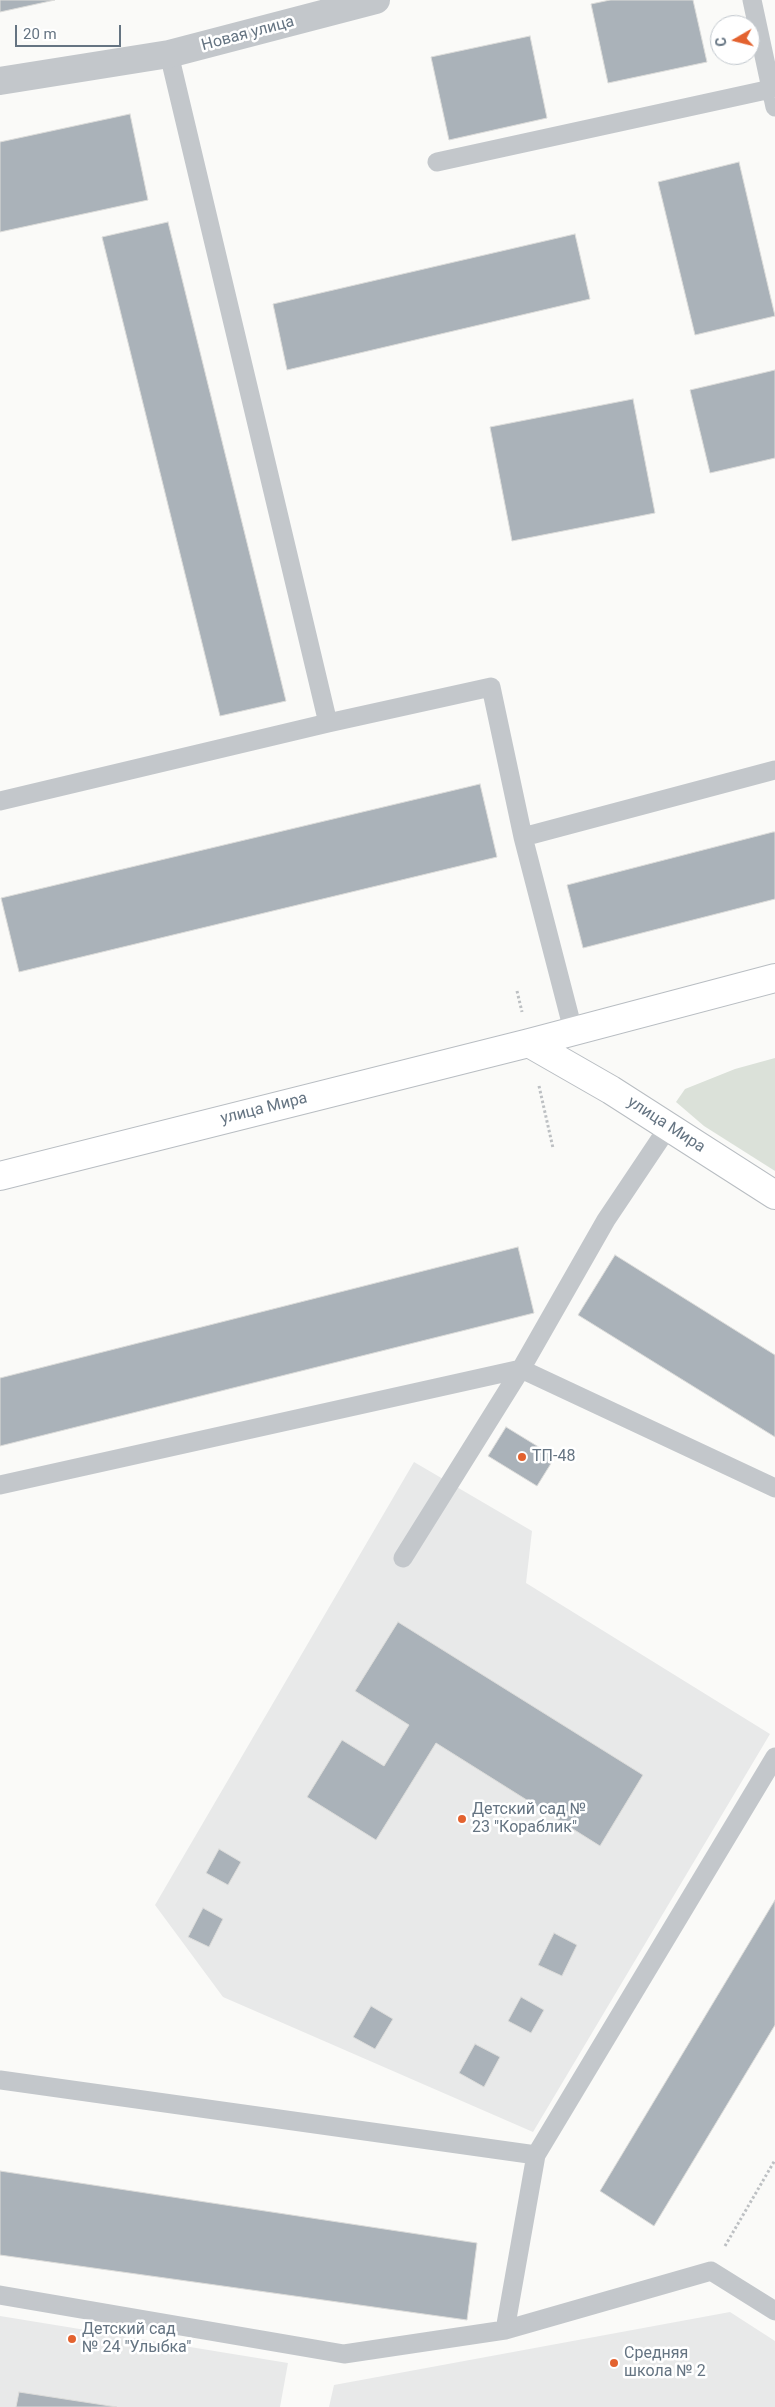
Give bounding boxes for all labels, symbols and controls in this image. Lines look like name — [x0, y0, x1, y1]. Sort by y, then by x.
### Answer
street label: Новая улица — [200, 12, 296, 56]
scale bar — [18, 15, 124, 47]
north arrow — [710, 15, 760, 65]
text: 20 m — [23, 25, 57, 43]
text: С — [713, 36, 730, 48]
street label: улица Мира — [219, 1089, 309, 1129]
street label: улица Мира — [624, 1093, 708, 1157]
place label: ТП-48 — [532, 1447, 575, 1467]
marker: ТП-48 — [516, 1451, 528, 1463]
place label: Детский сад № 23 "Кораблик" — [472, 1800, 586, 1838]
marker: Детский сад № 23 "Кораблик" — [456, 1813, 468, 1825]
place label: Детский сад № 24 "Улыбка" — [82, 2320, 191, 2358]
marker: Детский сад № 24 "Улыбка" — [66, 2333, 78, 2345]
place label: Средняя школа № 2 — [624, 2344, 706, 2382]
marker: Средняя школа № 2 — [608, 2357, 620, 2369]

